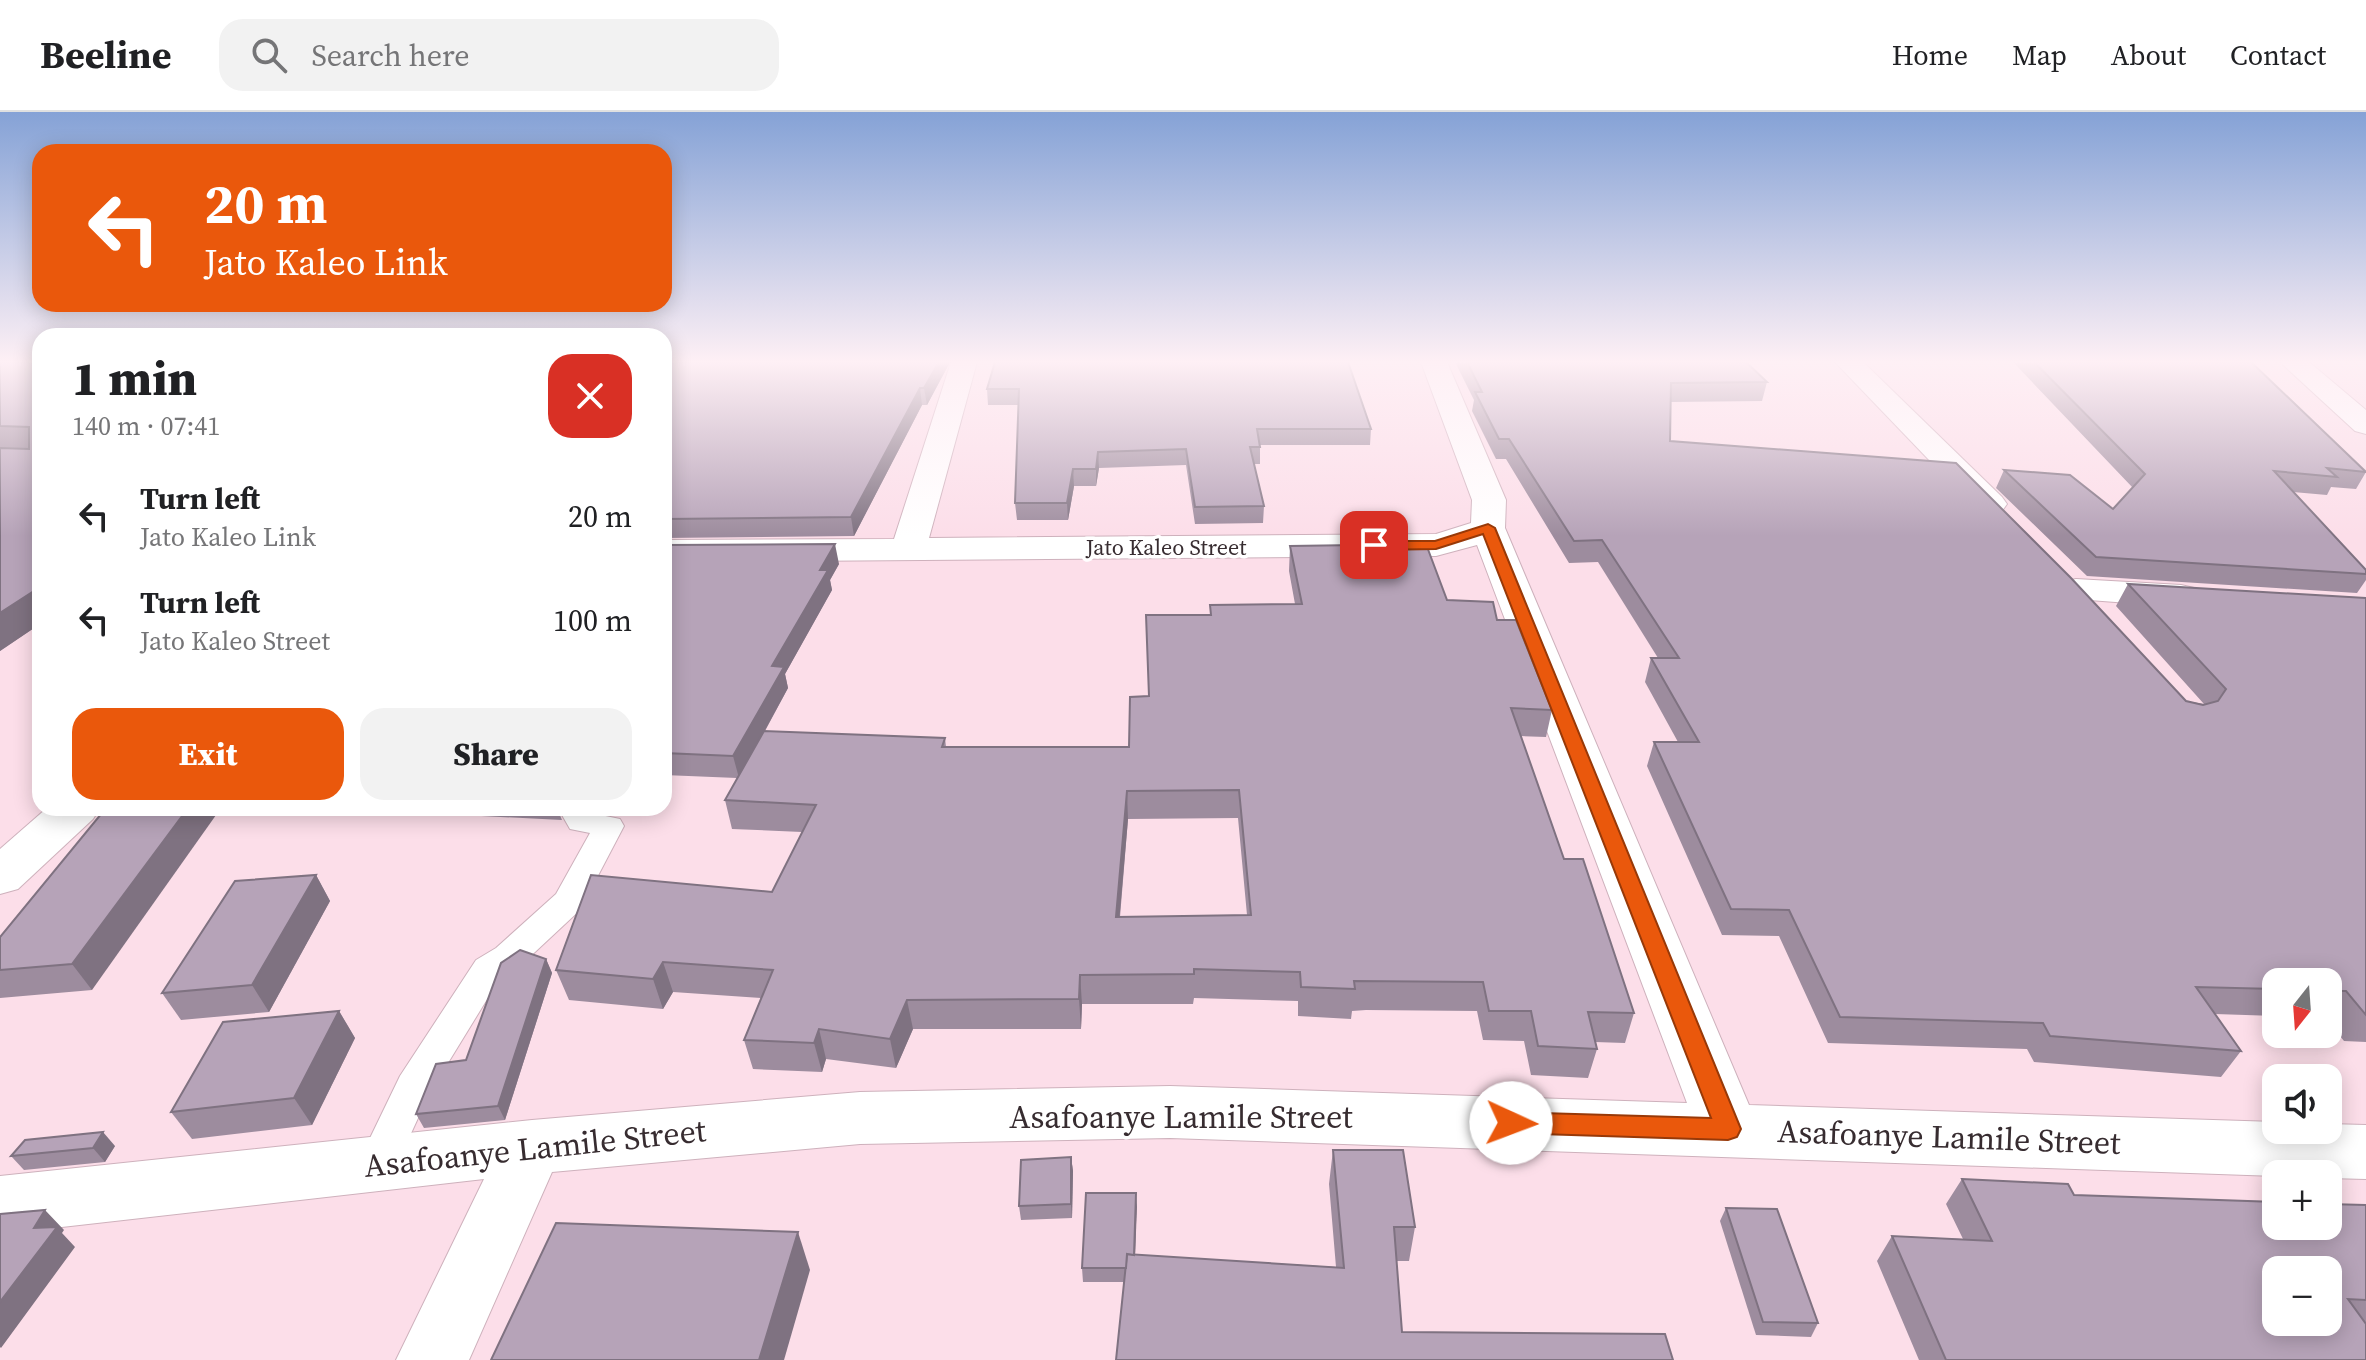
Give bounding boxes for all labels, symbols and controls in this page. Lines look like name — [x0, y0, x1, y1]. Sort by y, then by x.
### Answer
search box — [219, 19, 779, 91]
text: Beeline — [40, 29, 171, 81]
icon: search — [247, 33, 291, 77]
text: Search here — [311, 35, 470, 76]
text: Home — [1892, 36, 1968, 74]
text: Map — [2012, 36, 2067, 74]
text: About — [2111, 36, 2186, 74]
text: Contact — [2230, 36, 2326, 74]
text: 20 m — [204, 165, 327, 242]
icon: left — [72, 176, 176, 280]
text: Jato Kaleo Link — [204, 238, 448, 287]
text: 1 min — [72, 345, 197, 411]
button: close — [548, 354, 632, 438]
text: 140 m · 07:41 — [72, 408, 220, 444]
text: Turn left — [140, 478, 260, 519]
icon: left — [72, 494, 116, 538]
text: 20 m — [568, 496, 632, 537]
pin — [1340, 511, 1408, 579]
text: Jato Kaleo Link — [140, 519, 316, 555]
icon: arrive — [1352, 523, 1396, 567]
street label: Jato Kaleo Street — [1085, 532, 1247, 562]
text: Turn left — [140, 582, 260, 623]
icon: left — [72, 598, 116, 642]
text: 100 m — [553, 600, 632, 641]
text: Jato Kaleo Street — [140, 623, 330, 659]
button: Exit — [72, 708, 344, 800]
button: Share — [360, 708, 632, 800]
north arrow — [2262, 968, 2342, 1048]
map controls — [2262, 968, 2342, 1336]
button: sound — [2262, 1064, 2342, 1144]
position arrow — [1469, 1081, 1553, 1165]
street label: Asafoanye Lamile Street — [1009, 1095, 1353, 1139]
street label: Asafoanye Lamile Street — [362, 1108, 709, 1188]
street label: Asafoanye Lamile Street — [1777, 1109, 2122, 1165]
button: + — [2262, 1160, 2342, 1240]
button: − — [2262, 1256, 2342, 1336]

